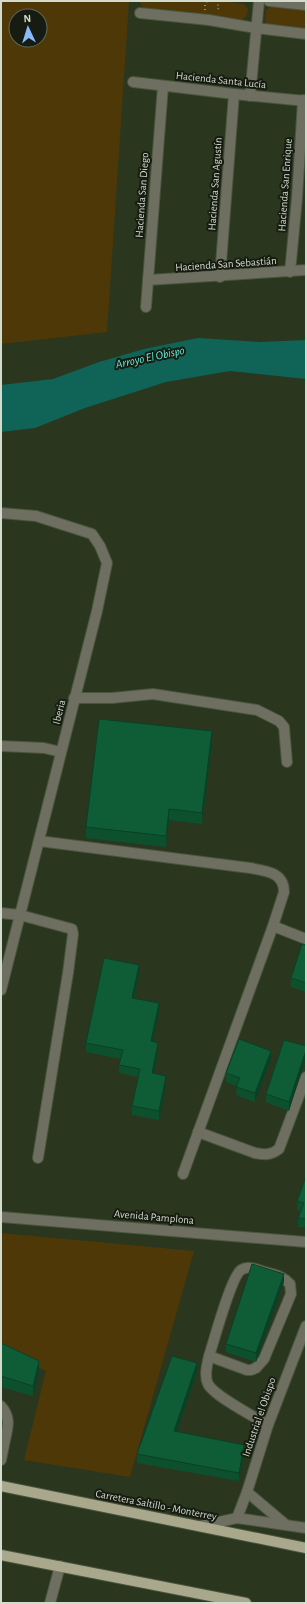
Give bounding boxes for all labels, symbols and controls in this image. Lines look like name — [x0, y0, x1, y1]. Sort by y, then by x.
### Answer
north arrow — [8, 8, 48, 48]
text: N — [23, 13, 32, 24]
street label: Hacienda Santa Lucía — [175, 70, 267, 90]
street label: Hacienda San Agustín — [206, 137, 224, 231]
street label: Hacienda San Enrique — [276, 138, 294, 232]
street label: Hacienda San Diego — [134, 152, 150, 238]
street label: Hacienda San Sebastián — [175, 255, 277, 273]
water label: Arroyo El Obispo — [114, 344, 186, 371]
street label: Iberia — [51, 699, 67, 725]
street label: Avenida Pamplona — [114, 1208, 194, 1226]
street label: Industrial el Obispo — [240, 1376, 278, 1458]
street label: Carretera Saltillo - Monterrey — [95, 1488, 218, 1522]

